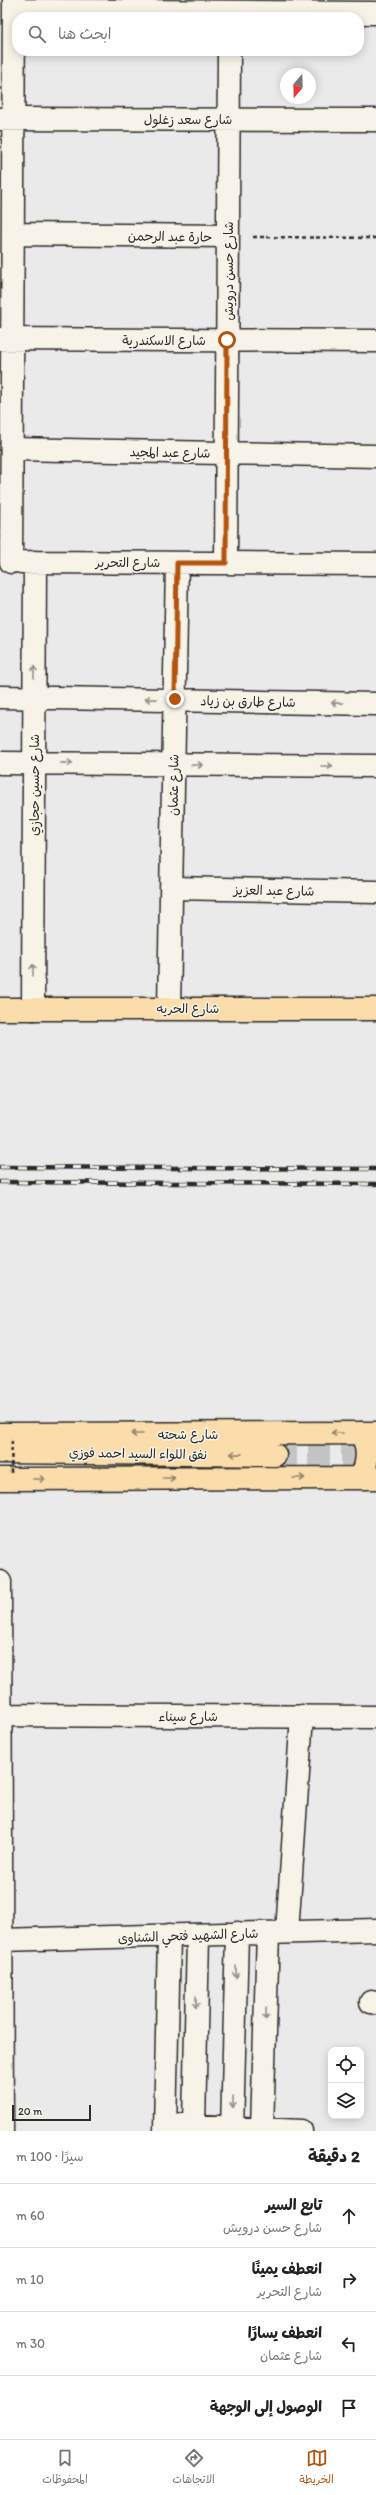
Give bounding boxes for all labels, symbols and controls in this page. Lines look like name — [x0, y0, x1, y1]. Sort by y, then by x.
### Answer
search box — [12, 12, 364, 56]
icon: search — [26, 23, 48, 45]
text: ابحث هنا — [58, 25, 112, 43]
north arrow — [280, 68, 316, 104]
street label: شارع سعد زغلول — [144, 112, 232, 129]
street label: شارع حسن درويش — [221, 222, 238, 321]
street label: حارة عبد الرحمن — [128, 228, 212, 246]
route start — [218, 331, 236, 349]
street label: شارع الاسكندرية — [122, 333, 206, 350]
street label: شارع عبد المجيد — [129, 444, 211, 463]
street label: شارع التحرير — [95, 555, 160, 572]
one-way arrow — [30, 666, 38, 679]
route end — [166, 690, 184, 708]
street label: شارع طارق بن زياد — [200, 693, 296, 712]
one-way arrow — [145, 695, 158, 703]
one-way arrow — [331, 699, 344, 707]
street label: شارع حسين حجازي — [27, 734, 44, 836]
street label: شارع عثمان — [165, 754, 184, 816]
one-way arrow — [60, 759, 73, 767]
one-way arrow — [190, 761, 203, 768]
one-way arrow — [320, 762, 333, 770]
street label: شارع عبد العزيز — [233, 882, 314, 901]
one-way arrow — [29, 964, 37, 977]
street label: شارع الحريه — [157, 1001, 219, 1018]
street label: شارع شحته — [158, 1427, 218, 1444]
one-way arrow — [331, 1429, 344, 1437]
one-way arrow — [131, 1430, 144, 1438]
street label: نفق اللواء السيد احمد فوزي — [69, 1445, 207, 1464]
one-way arrow — [230, 1451, 243, 1458]
one-way arrow — [162, 1474, 175, 1482]
one-way arrow — [292, 1474, 305, 1482]
one-way arrow — [32, 1475, 45, 1482]
street label: شارع سيناء — [158, 1709, 218, 1726]
street label: شارع الشهيد فتحي الشناوى — [117, 1926, 259, 1949]
one-way arrow — [233, 1965, 240, 1978]
one-way arrow — [193, 1995, 200, 2008]
one-way arrow — [262, 2007, 269, 2020]
map controls — [328, 2047, 364, 2119]
button: locate — [328, 2047, 364, 2083]
button: layers — [328, 2083, 364, 2119]
one-way arrow — [229, 2095, 237, 2108]
scale bar — [12, 2103, 91, 2122]
text: 20 m — [18, 2105, 42, 2118]
text: 2 دقيقة — [308, 2146, 360, 2166]
text: سيرًا · 100 m — [16, 2149, 84, 2164]
text: تابع السير — [265, 2196, 322, 2214]
icon: ahead — [338, 2205, 360, 2227]
text: 60 m — [16, 2208, 45, 2223]
text: شارع حسن درويش — [223, 2220, 322, 2235]
text: انعطف يمينًا — [252, 2260, 322, 2278]
icon: right — [338, 2269, 360, 2291]
text: 10 m — [16, 2272, 44, 2287]
text: شارع التحرير — [257, 2284, 322, 2299]
text: انعطف يسارًا — [248, 2324, 322, 2342]
icon: left — [338, 2333, 360, 2355]
text: 30 m — [16, 2336, 45, 2351]
text: شارع عثمان — [260, 2348, 322, 2363]
icon: arrive — [338, 2397, 360, 2419]
text: الوصول إلى الوجهة — [210, 2398, 322, 2416]
tab: المحفوظات — [42, 2447, 88, 2489]
tab: الاتجاهات — [172, 2447, 215, 2489]
tab: الخريطة — [299, 2447, 334, 2489]

